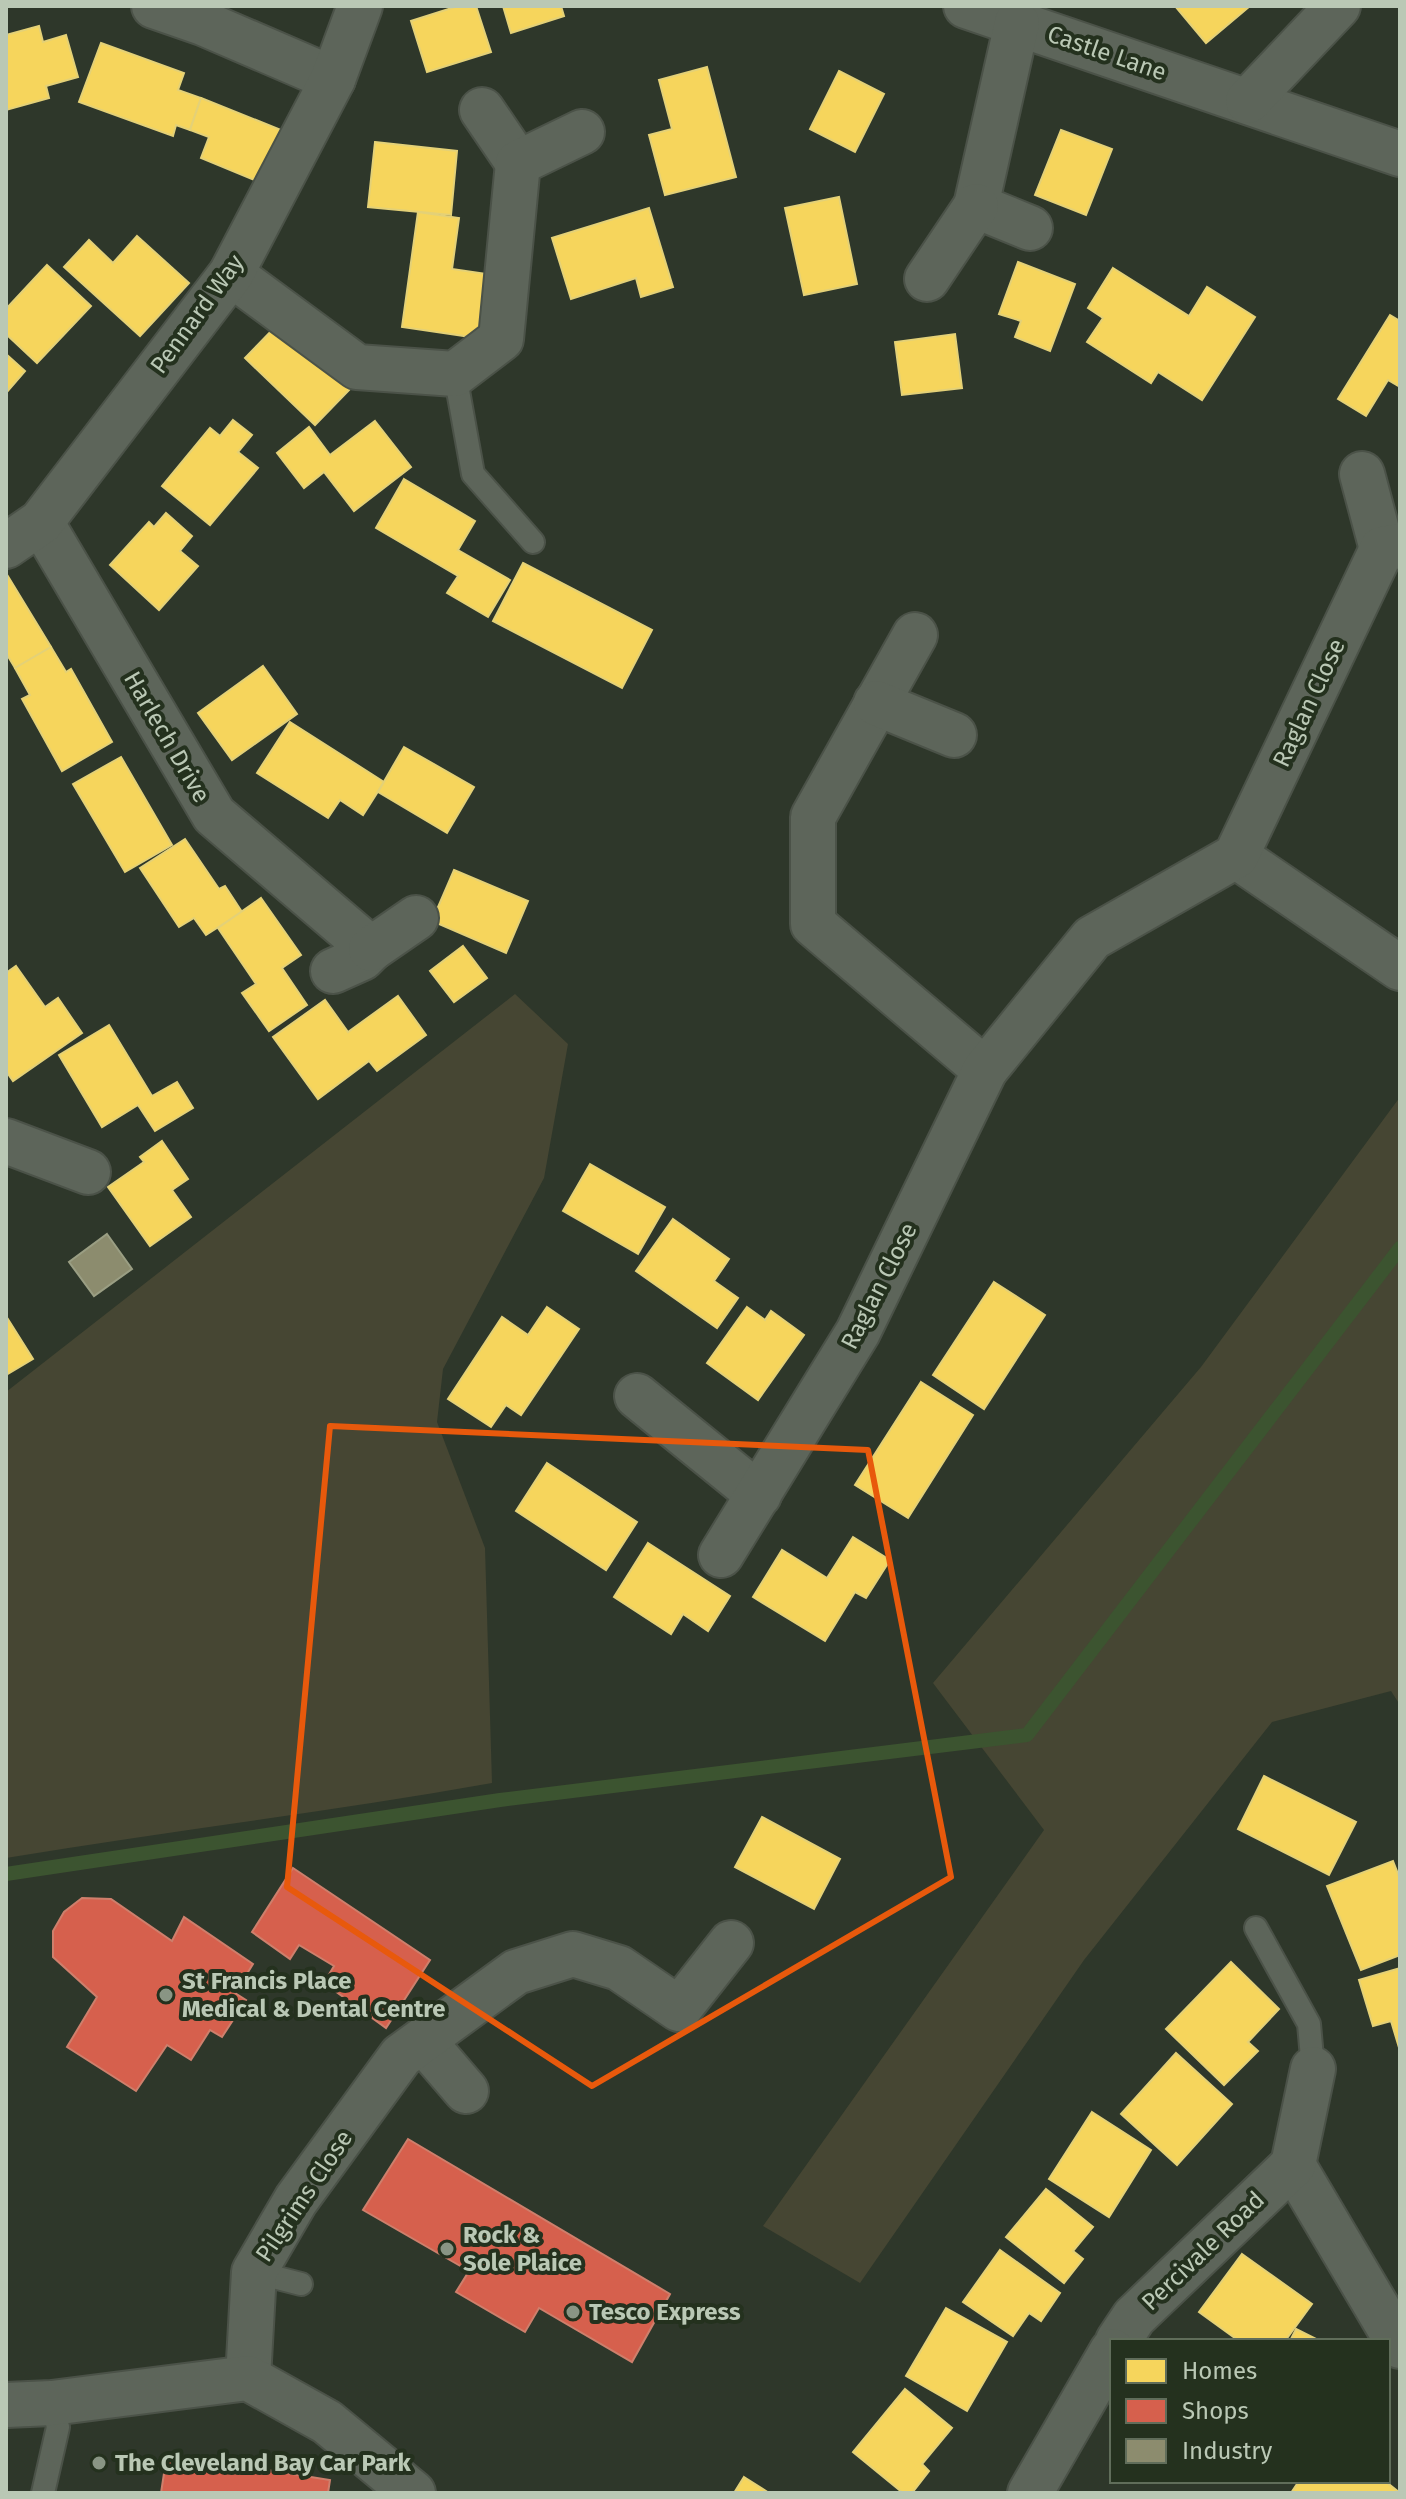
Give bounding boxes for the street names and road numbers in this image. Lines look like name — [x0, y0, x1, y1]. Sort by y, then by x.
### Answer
street label: Castle Lane — [1044, 20, 1170, 86]
street label: Pennard Way — [144, 249, 250, 379]
street label: Raglan Close — [1267, 634, 1351, 772]
street label: Harlech Drive — [118, 666, 216, 808]
street label: Raglan Close — [835, 1218, 923, 1354]
street label: Pilgrims Close — [250, 2125, 358, 2267]
street label: Percivale Road — [1136, 2186, 1270, 2316]

